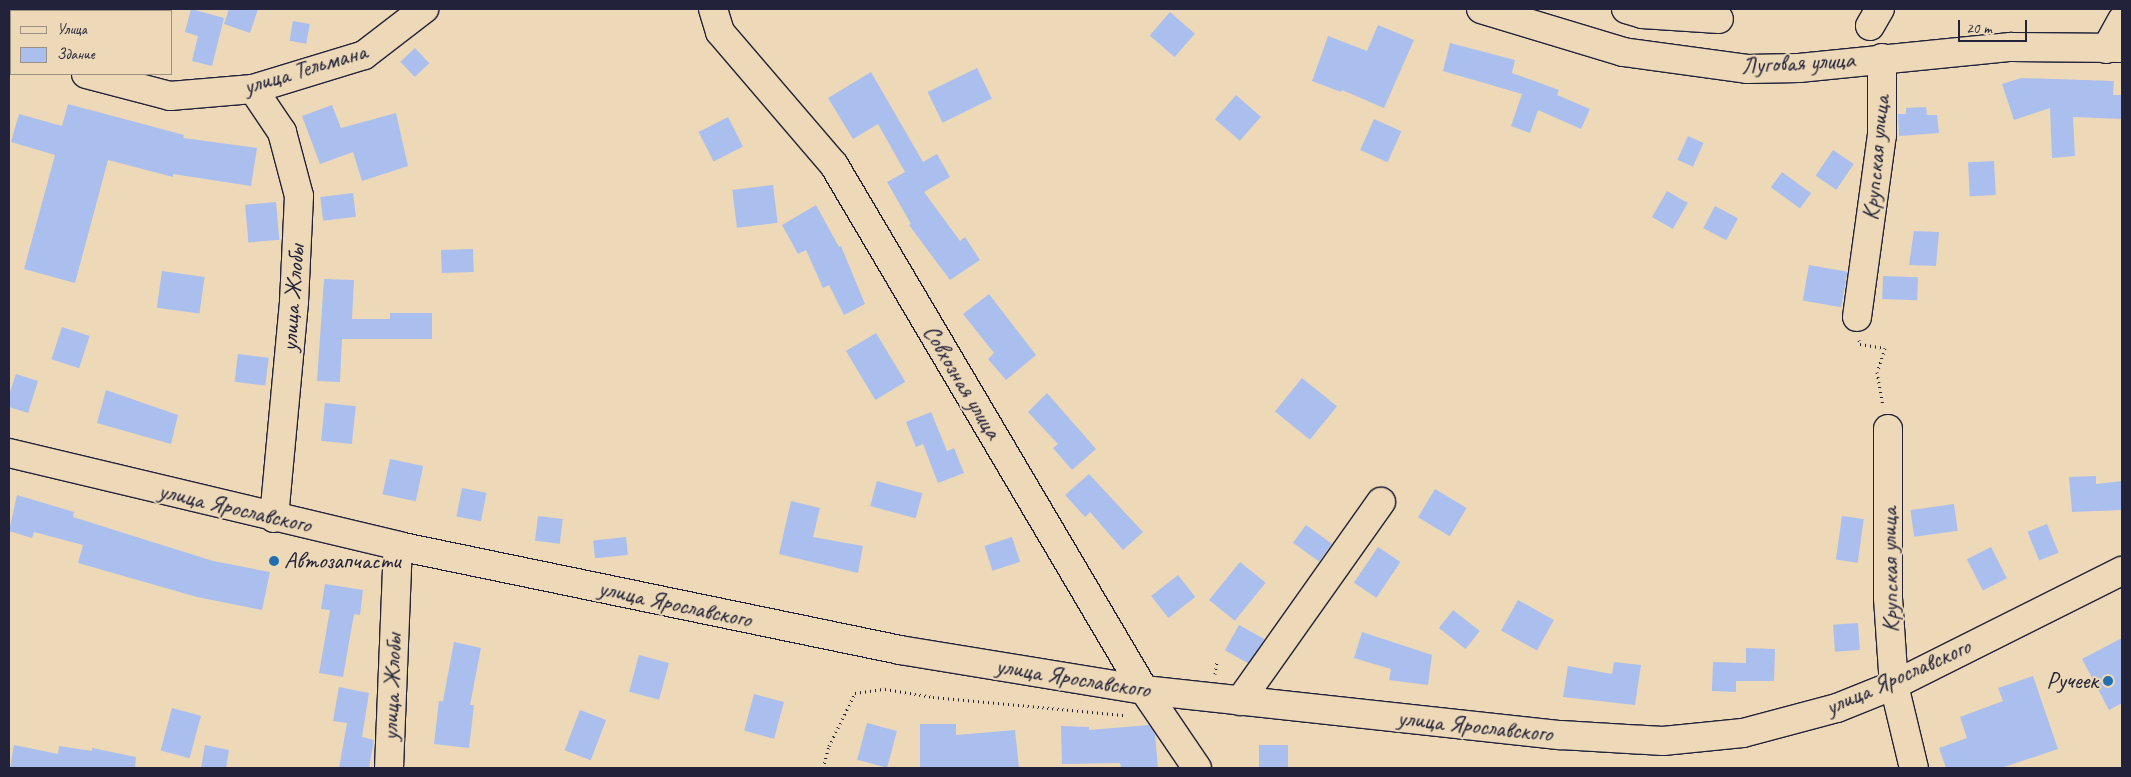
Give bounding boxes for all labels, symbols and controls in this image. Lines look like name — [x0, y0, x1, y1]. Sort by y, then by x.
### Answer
legend — [10, 10, 172, 75]
scale bar — [1961, 10, 2030, 42]
text: 20 m — [1966, 19, 1992, 38]
text: Улица — [57, 20, 87, 39]
street label: улица Тельмана — [241, 37, 369, 101]
text: Здание — [57, 45, 95, 64]
street label: Луговая улица — [1740, 46, 1856, 80]
street label: Крупская улица — [1856, 94, 1896, 222]
street label: улица Жлобы — [275, 243, 311, 353]
street label: Совхозная улица — [916, 319, 1008, 445]
street label: улица Ярославского — [156, 476, 314, 540]
street label: Крупская улица — [1875, 507, 1905, 633]
place label: Автозапчасти — [284, 547, 401, 575]
marker: Автозапчасти — [268, 555, 280, 567]
street label: улица Ярославского — [596, 574, 754, 634]
street label: улица Ярославского — [1821, 632, 1975, 722]
street label: улица Жлобы — [376, 633, 408, 741]
street label: улица Ярославского — [994, 652, 1152, 704]
place label: Ручеек — [2046, 667, 2098, 695]
marker: Ручеек — [2102, 675, 2114, 687]
street label: улица Ярославского — [1396, 704, 1554, 748]

